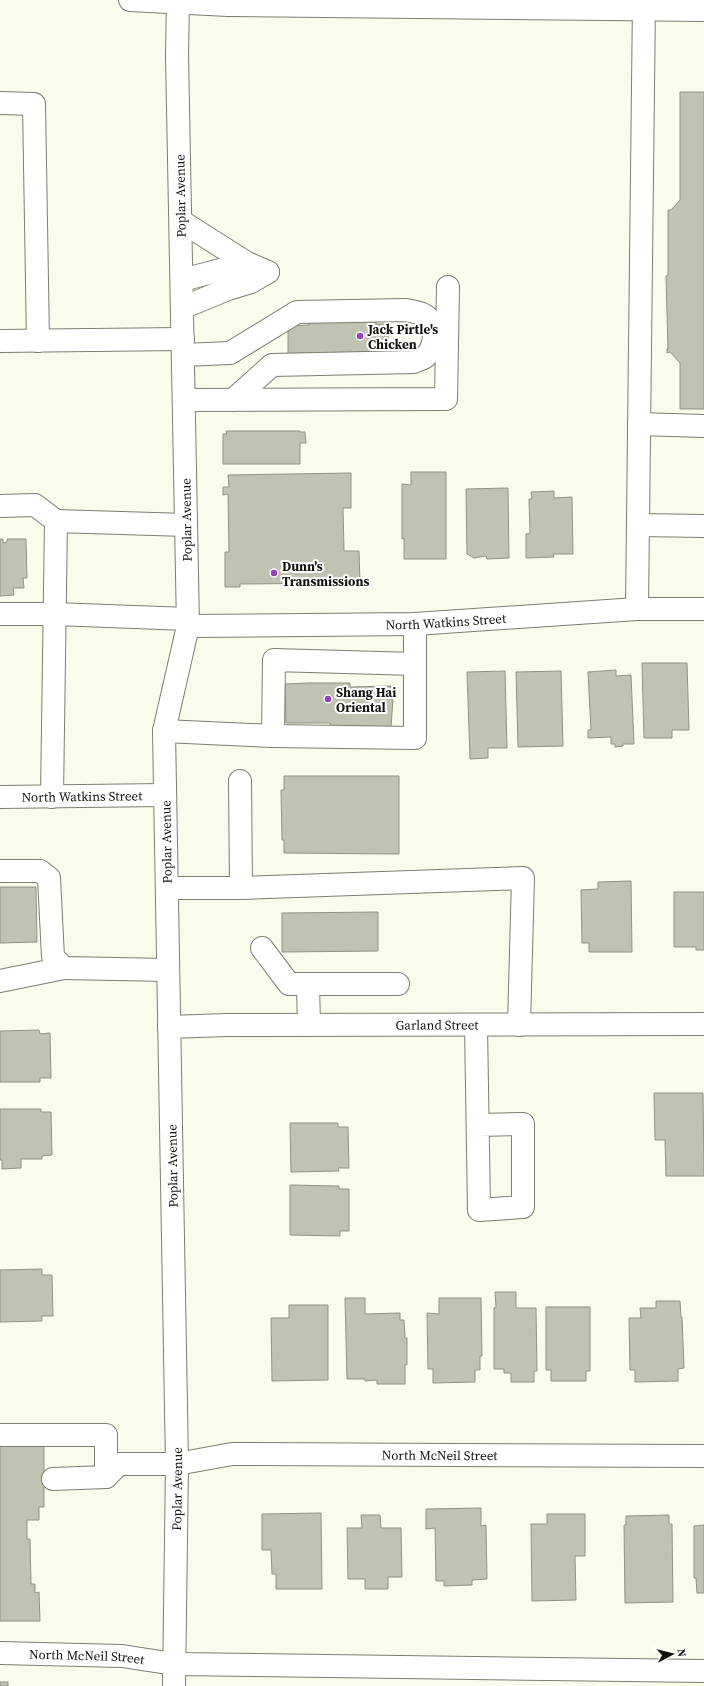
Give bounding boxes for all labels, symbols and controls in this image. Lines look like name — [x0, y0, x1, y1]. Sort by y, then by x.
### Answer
street label: Poplar Avenue — [171, 154, 190, 238]
place label: Jack Pirtle's Chicken — [367, 321, 438, 353]
marker: Jack Pirtle's Chicken — [355, 331, 365, 341]
street label: Poplar Avenue — [177, 478, 196, 562]
place label: Dunn's Transmissions — [282, 558, 369, 590]
marker: Dunn's Transmissions — [269, 568, 279, 578]
street label: North Watkins Street — [386, 610, 508, 633]
place label: Shang Hai Oriental — [336, 684, 396, 716]
marker: Shang Hai Oriental — [323, 694, 333, 704]
street label: North Watkins Street — [22, 787, 143, 806]
street label: Poplar Avenue — [157, 800, 176, 884]
street label: Garland Street — [395, 1016, 479, 1034]
street label: Poplar Avenue — [163, 1124, 182, 1208]
street label: Poplar Avenue — [168, 1447, 186, 1531]
street label: North McNeil Street — [382, 1447, 498, 1464]
north arrow — [652, 1634, 692, 1674]
street label: North McNeil Street — [29, 1646, 147, 1668]
text: N — [673, 1648, 689, 1658]

